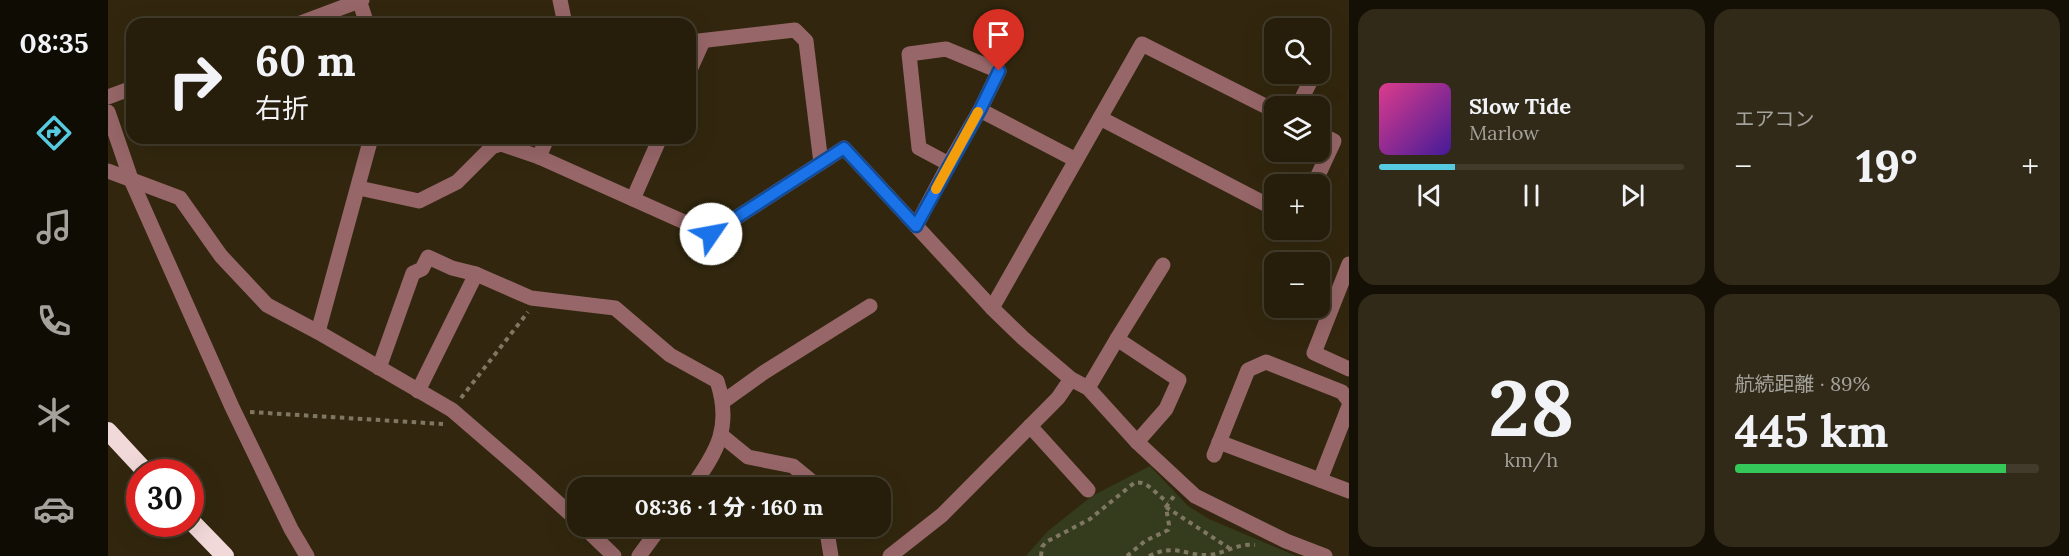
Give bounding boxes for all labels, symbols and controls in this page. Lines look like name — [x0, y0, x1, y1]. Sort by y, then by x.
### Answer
pin — [973, 9, 1024, 71]
icon: arrive — [982, 18, 1015, 51]
map controls — [1264, 18, 1330, 318]
button: search — [1264, 18, 1330, 84]
text: 08:35 — [19, 26, 89, 60]
text: 60 m — [255, 34, 356, 88]
icon: right — [156, 42, 234, 120]
text: 右折 — [255, 91, 309, 125]
text: Slow Tide — [1469, 92, 1571, 120]
button: layers — [1264, 96, 1330, 162]
text: エアコン — [1735, 106, 1815, 131]
icon: directions — [33, 112, 75, 154]
text: Marlow — [1469, 120, 1539, 145]
text: 19° — [1856, 137, 1917, 194]
text: − — [1735, 145, 1752, 187]
text: + — [2021, 145, 2039, 187]
button: + — [1264, 174, 1330, 240]
icon: previous — [1413, 179, 1446, 212]
icon: pause — [1515, 179, 1548, 212]
icon: next — [1616, 179, 1649, 212]
position arrow — [679, 202, 743, 266]
icon: music — [33, 206, 75, 248]
button: − — [1264, 252, 1330, 318]
icon: phone — [33, 300, 75, 342]
text: 28 — [1488, 358, 1574, 457]
text: 航続距離 · 89% — [1735, 371, 1870, 396]
icon: climate — [33, 394, 75, 436]
text: 445 km — [1735, 402, 1888, 459]
text: km/h — [1504, 447, 1558, 472]
speed limit sign: 30 — [126, 459, 204, 537]
icon: car — [33, 488, 75, 530]
text: 08:36 · 1 分 · 160 m — [635, 493, 823, 521]

